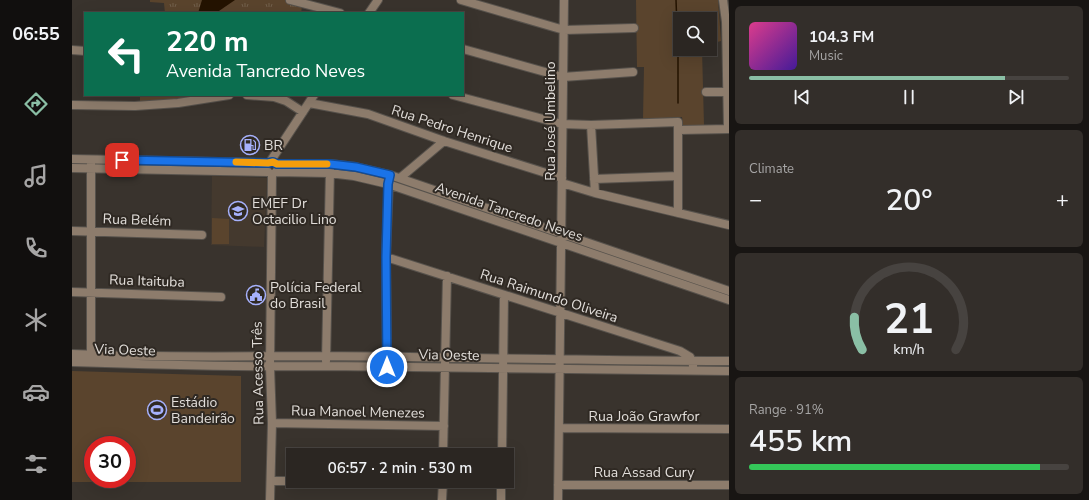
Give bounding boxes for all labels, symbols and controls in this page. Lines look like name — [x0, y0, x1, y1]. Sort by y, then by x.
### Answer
map controls — [673, 12, 717, 56]
button: search — [673, 12, 717, 56]
text: 06:55 — [12, 22, 60, 46]
text: 220 m — [166, 23, 249, 61]
text: 104.3 FM — [809, 27, 874, 47]
icon: left — [100, 28, 152, 80]
text: Music — [809, 47, 843, 65]
text: Avenida Tancredo Neves — [166, 59, 365, 83]
street label: Rua José Umbelino — [541, 61, 560, 181]
icon: previous — [791, 86, 813, 108]
icon: pause — [898, 86, 920, 108]
icon: next — [1005, 86, 1027, 108]
icon: directions — [22, 90, 50, 118]
street label: Rua Pedro Henrique — [389, 100, 515, 158]
fuel station icon: BR — [239, 134, 261, 156]
place label: BR — [264, 136, 283, 155]
pin — [105, 143, 139, 177]
icon: arrive — [111, 149, 133, 171]
text: Climate — [749, 160, 794, 178]
icon: music — [22, 162, 50, 190]
street label: Avenida Tancredo Neves — [433, 178, 586, 246]
text: 20° — [885, 180, 933, 221]
text: − — [749, 185, 762, 215]
text: + — [1056, 185, 1069, 215]
place label: EMEF Dr Octacilio Lino — [252, 194, 337, 229]
school or university icon: EMEF Dr Octacilio Lino — [227, 200, 249, 222]
street label: Rua Belém — [102, 209, 172, 231]
icon: phone — [22, 234, 50, 262]
street label: Rua Raimundo Oliveira — [478, 265, 620, 327]
street label: Rua Itaituba — [109, 270, 185, 292]
place label: Polícia Federal do Brasil — [270, 278, 362, 313]
public building icon: Polícia Federal do Brasil — [245, 284, 267, 306]
text: 21 — [884, 291, 934, 348]
icon: climate — [22, 306, 50, 334]
street label: Rua Acesso Três — [248, 321, 268, 425]
street label: Via Oeste — [93, 339, 156, 361]
text: km/h — [893, 339, 925, 358]
street label: Via Oeste — [417, 345, 480, 365]
position arrow — [366, 346, 408, 388]
icon: car — [22, 378, 50, 406]
place label: Estádio Bandeirão — [171, 393, 235, 428]
sports icon: Estádio Bandeirão — [146, 399, 168, 421]
street label: Rua Manoel Menezes — [291, 401, 425, 423]
text: Range · 91% — [749, 401, 824, 419]
street label: Rua João Grawfor — [589, 407, 699, 426]
text: 455 km — [749, 421, 852, 462]
speed limit sign: 30 — [84, 436, 136, 488]
icon: filters — [22, 450, 50, 478]
text: 06:57 · 2 min · 530 m — [328, 458, 472, 478]
street label: Rua Assad Cury — [594, 463, 695, 482]

